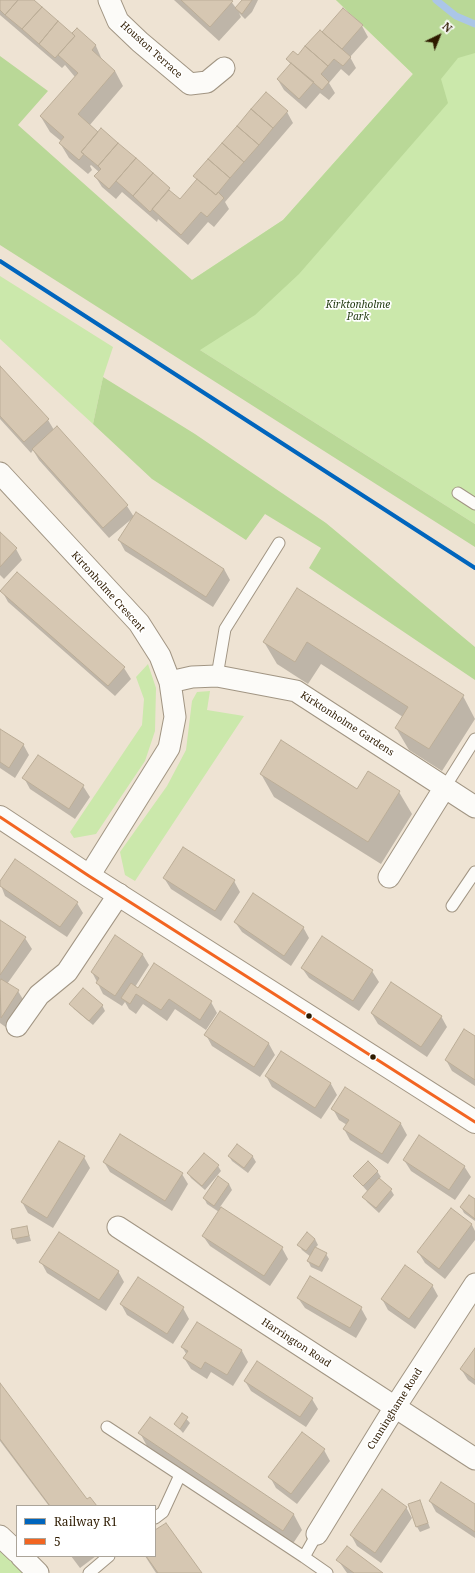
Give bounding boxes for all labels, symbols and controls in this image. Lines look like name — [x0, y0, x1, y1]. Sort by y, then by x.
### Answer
north arrow — [419, 16, 459, 56]
text: N — [439, 18, 456, 35]
street label: Houston Terrace — [118, 19, 184, 81]
park label: Kirktonholme Park — [326, 299, 390, 322]
street label: Kirtonholme Crescent — [69, 549, 147, 635]
street label: Kirktonholme Gardens — [298, 689, 396, 759]
unlabelled marker — [304, 1011, 314, 1021]
unlabelled marker — [368, 1052, 378, 1062]
street label: Harrington Road — [259, 1316, 333, 1370]
street label: Cunninghame Road — [365, 1366, 425, 1452]
legend — [16, 1505, 156, 1557]
text: Railway R1 — [54, 1513, 118, 1530]
text: 5 — [54, 1533, 61, 1550]

